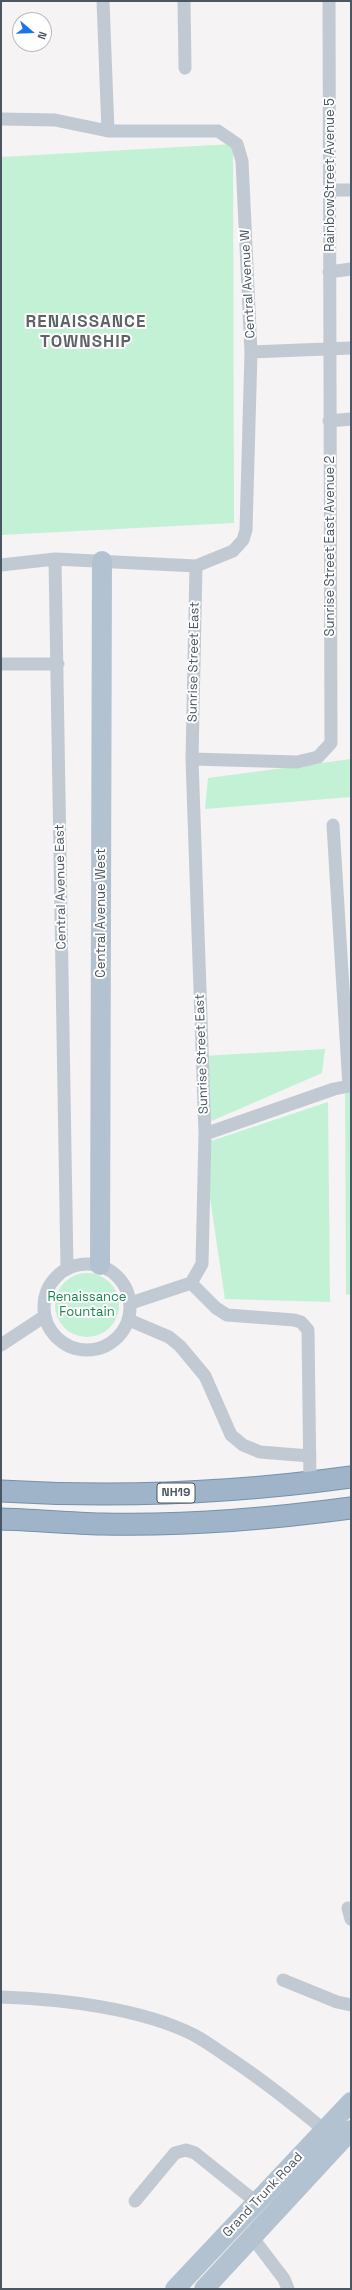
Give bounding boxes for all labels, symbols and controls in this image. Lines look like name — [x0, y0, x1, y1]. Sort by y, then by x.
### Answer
north arrow — [12, 12, 52, 52]
text: N — [35, 30, 50, 41]
street label: RainbowStreet Avenue 5 — [322, 98, 338, 252]
street label: Central Avenue W — [237, 229, 259, 339]
district label: RENAISSANCE TOWNSHIP — [26, 312, 146, 352]
street label: Sunrise Street East Avenue 2 — [322, 456, 338, 636]
street label: Sunrise Street East — [185, 602, 203, 722]
street label: Central Avenue East — [52, 824, 70, 950]
street label: Central Avenue West — [93, 848, 109, 978]
street label: Sunrise Street East — [192, 994, 212, 1114]
park label: Renaissance Fountain — [47, 1289, 127, 1320]
road number: NH19 — [157, 1483, 195, 1503]
street label: Grand Trunk Road — [220, 2149, 306, 2241]

